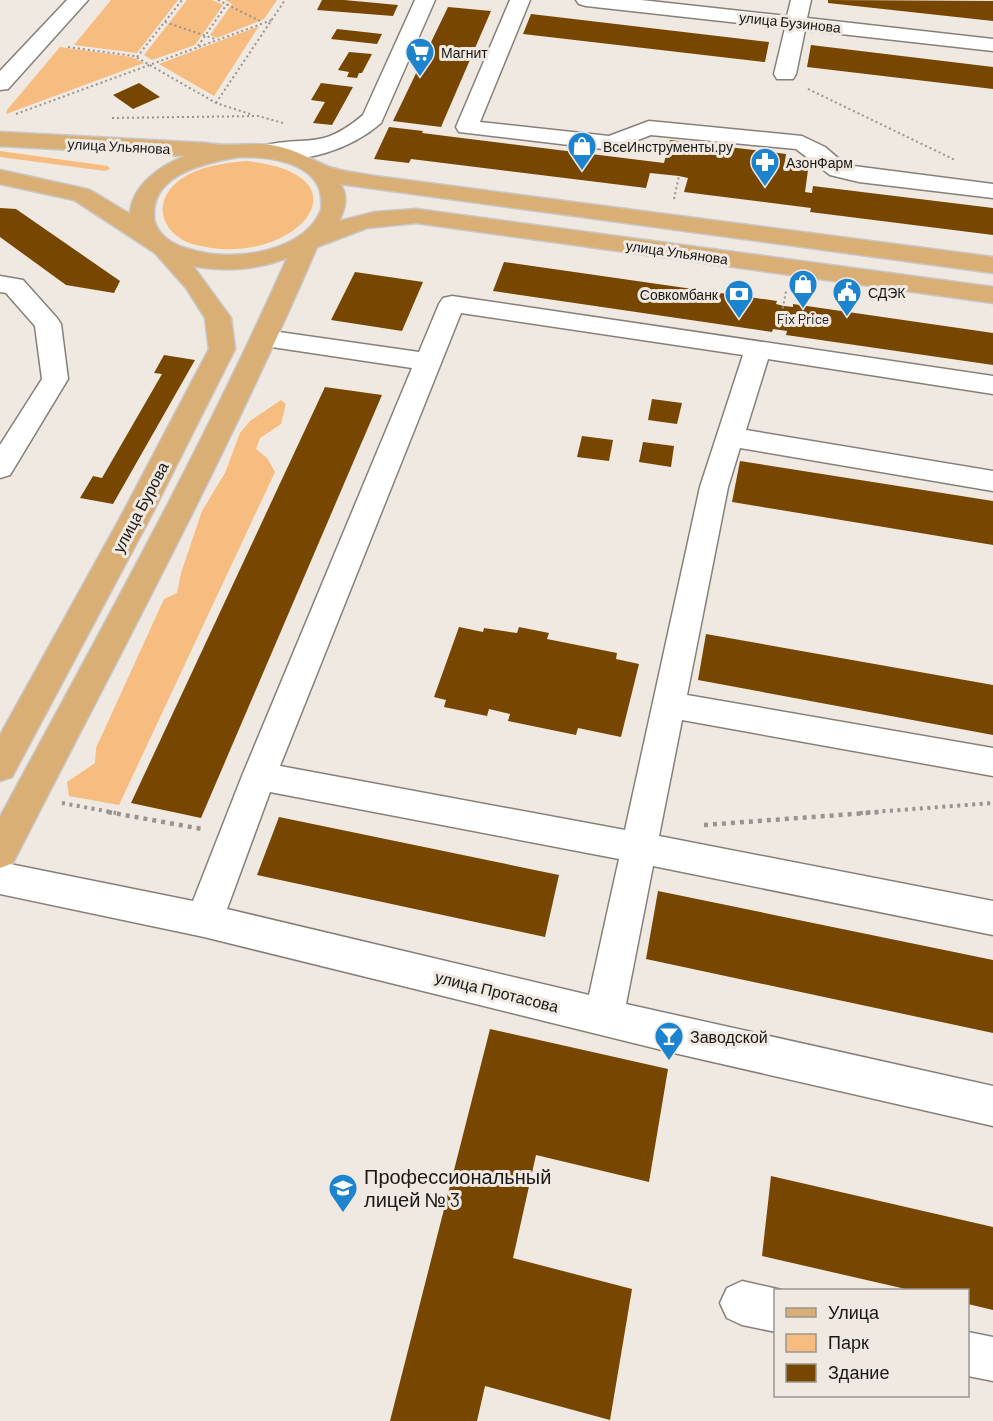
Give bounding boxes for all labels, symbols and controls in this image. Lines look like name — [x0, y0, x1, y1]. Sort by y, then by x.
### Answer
street label: улица Бузинова — [738, 8, 842, 36]
supermarket icon: Магнит — [404, 36, 436, 78]
place label: Магнит — [441, 44, 488, 61]
shop icon: ВсеИнструменты.ру — [566, 130, 598, 172]
street label: улица Ульянова — [67, 135, 171, 157]
place label: ВсеИнструменты.ру — [603, 138, 733, 155]
pharmacy icon: АзонФарм — [749, 146, 781, 188]
place label: АзонФарм — [786, 154, 853, 171]
street label: улица Ульянова — [625, 236, 729, 268]
shop icon: Fix Price — [787, 268, 819, 310]
public building icon: СДЭК — [831, 276, 863, 318]
bank icon: Совкомбанк — [723, 278, 755, 320]
place label: СДЭК — [868, 284, 906, 301]
place label: Совкомбанк — [640, 286, 719, 303]
place label: Fix Price — [777, 310, 829, 327]
street label: улица Бурова — [108, 458, 172, 556]
street label: улица Протасова — [433, 966, 561, 1016]
bar icon: Заводской — [653, 1020, 685, 1062]
place label: Заводской — [690, 1027, 768, 1046]
place label: Профессиональный лицей № 3 — [364, 1164, 551, 1211]
school or university icon: Профессиональный лицей № 3 — [327, 1172, 359, 1214]
legend — [774, 1289, 969, 1397]
text: Улица — [828, 1301, 880, 1323]
text: Парк — [828, 1331, 869, 1353]
text: Здание — [828, 1361, 889, 1383]

